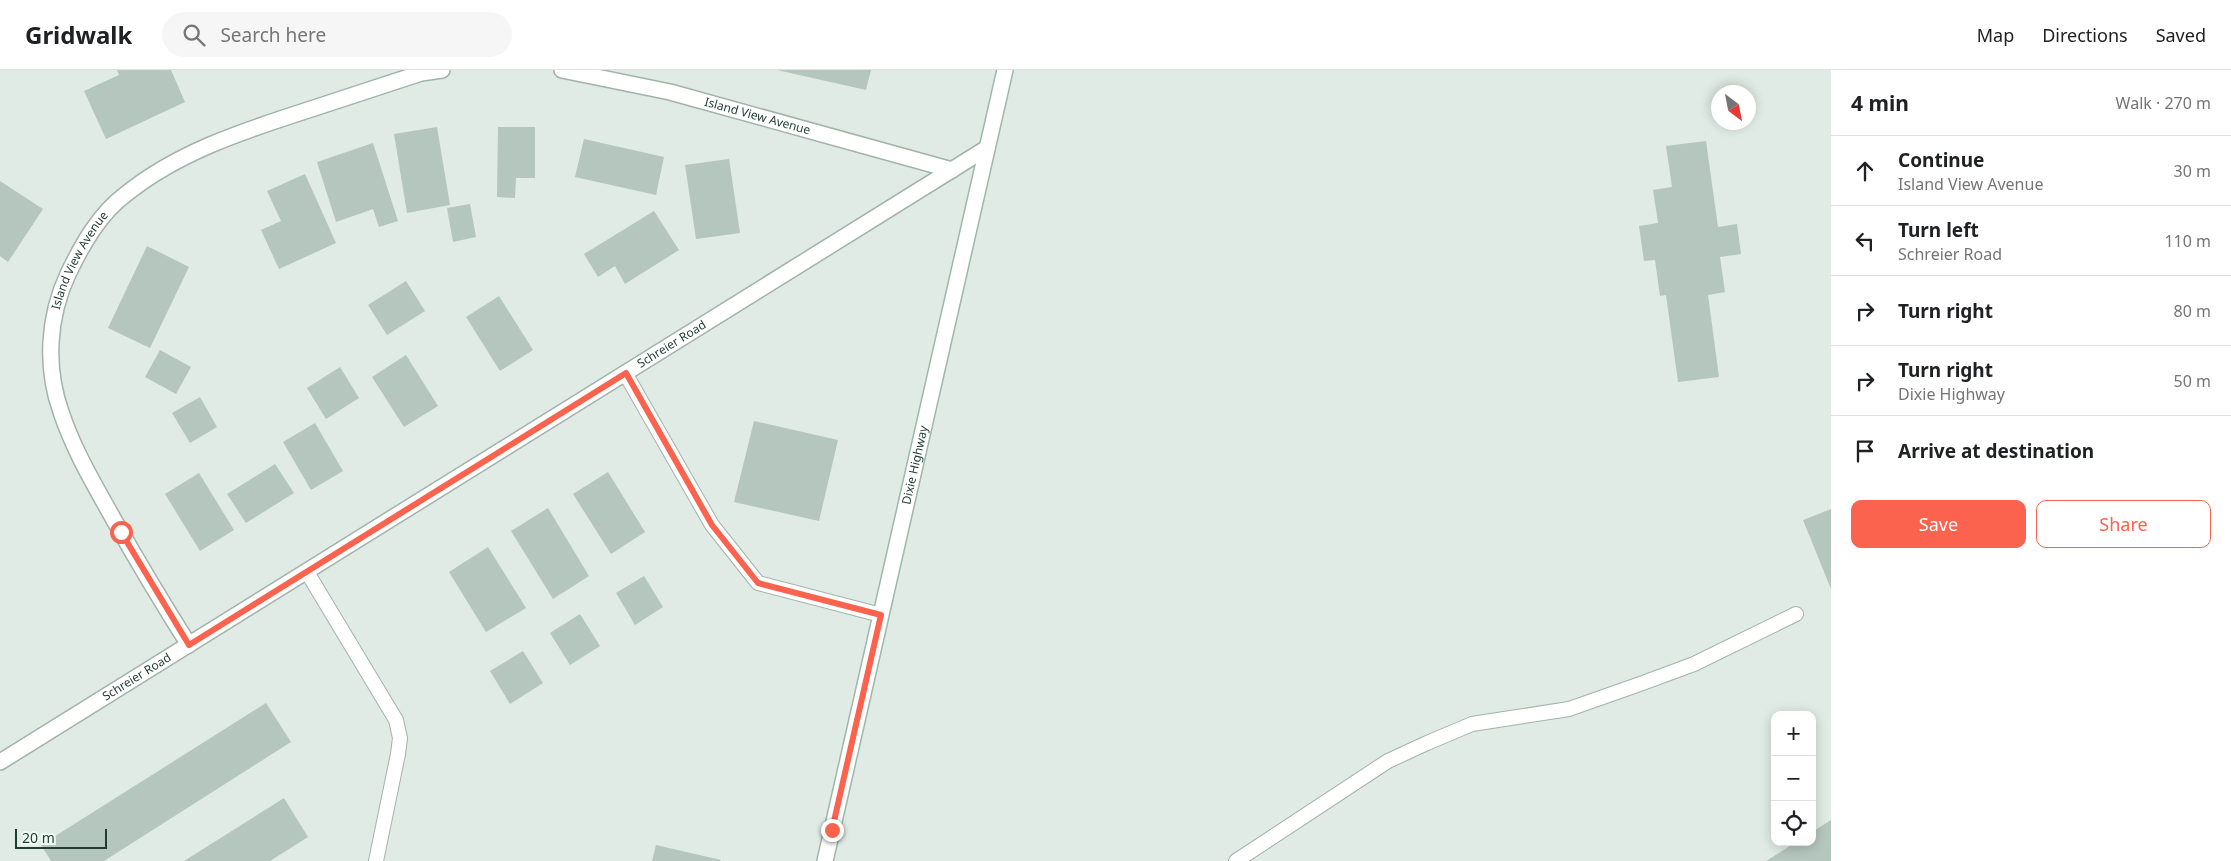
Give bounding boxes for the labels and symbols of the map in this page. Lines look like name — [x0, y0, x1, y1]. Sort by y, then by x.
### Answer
north arrow — [1711, 85, 1756, 130]
street label: Island View Avenue — [703, 93, 813, 139]
street label: Island View Avenue — [47, 207, 112, 311]
street label: Schreier Road — [634, 316, 709, 372]
street label: Dixie Highway — [897, 423, 932, 506]
route start — [110, 521, 133, 544]
street label: Schreier Road — [99, 649, 174, 704]
route end — [821, 819, 844, 842]
scale bar — [15, 826, 108, 849]

